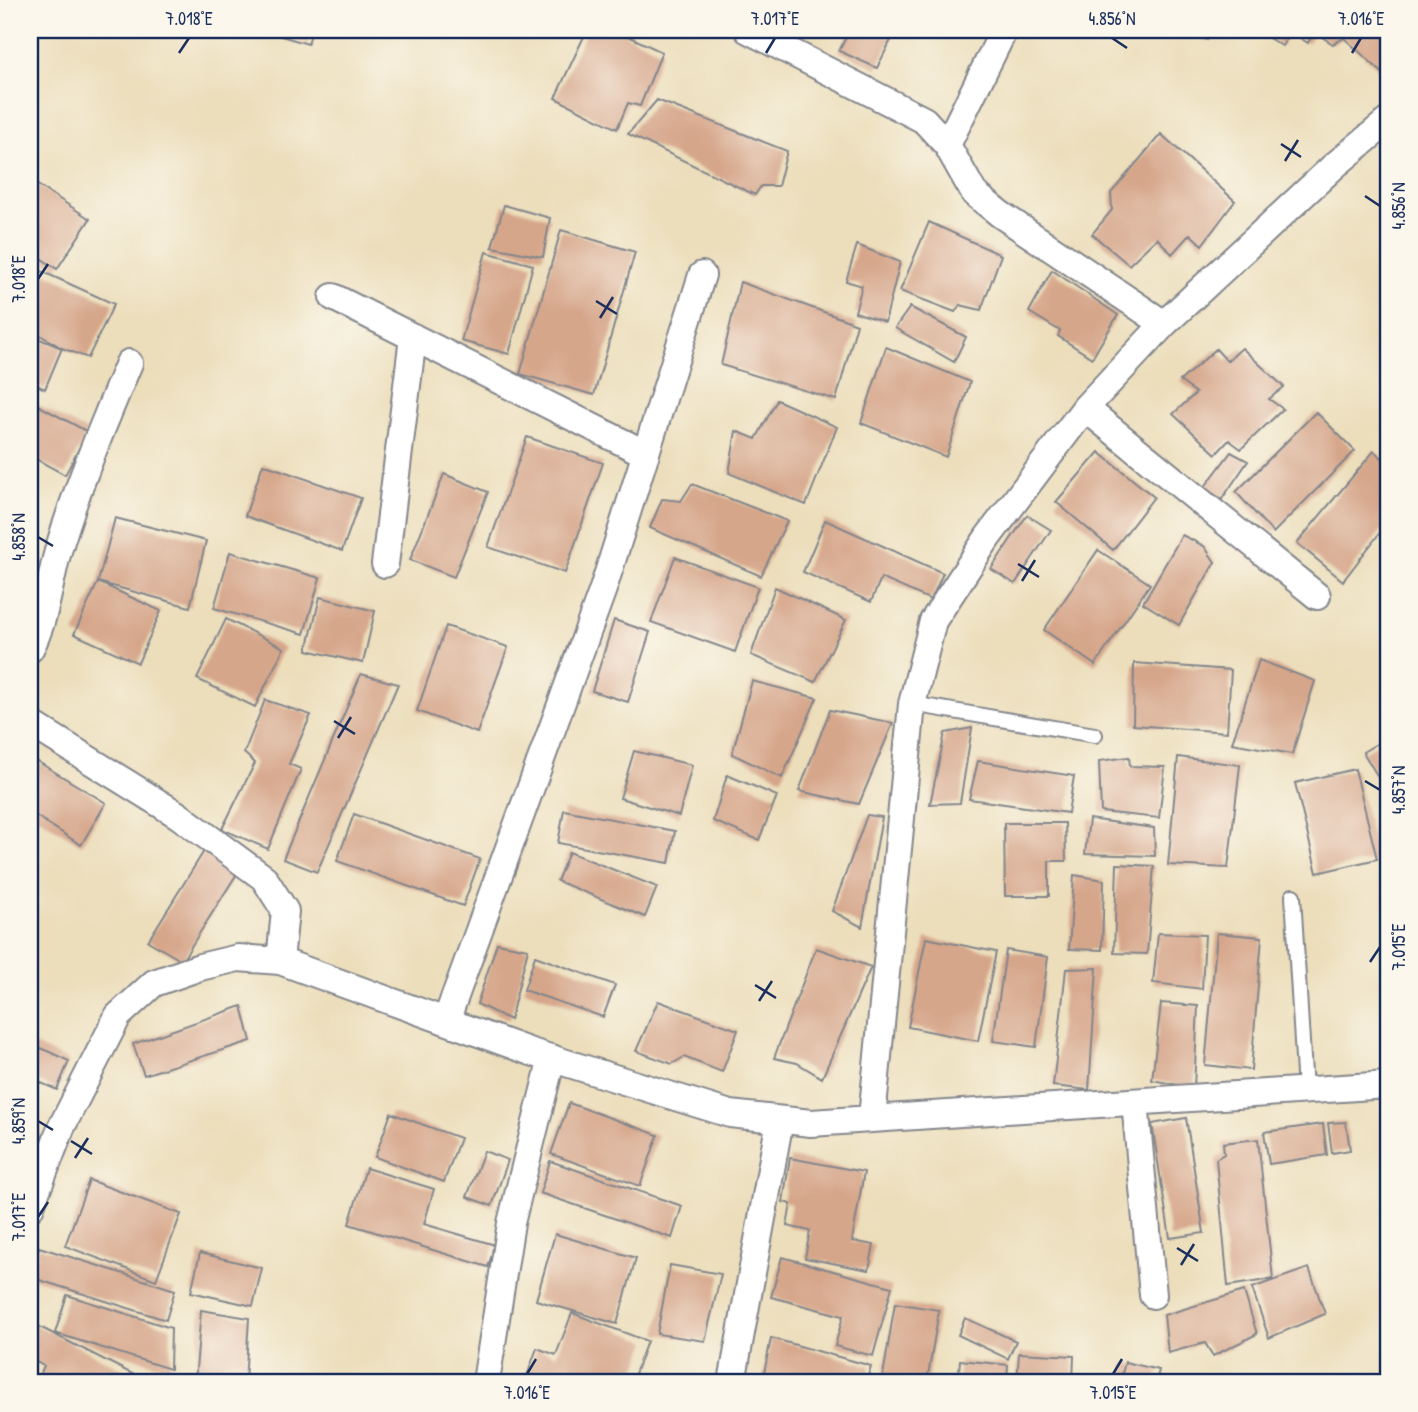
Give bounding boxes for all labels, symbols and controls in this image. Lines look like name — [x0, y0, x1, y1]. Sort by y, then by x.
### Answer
text: 7.018°E — [165, 6, 213, 31]
text: 7.017°E — [751, 6, 799, 31]
text: 4.856°N — [1089, 6, 1135, 31]
text: 7.016°E — [1338, 6, 1384, 31]
text: 4.856°N — [1386, 183, 1411, 229]
text: 7.018°E — [6, 255, 31, 303]
text: 4.858°N — [6, 513, 31, 561]
text: 4.857°N — [1386, 766, 1411, 814]
text: 7.015°E — [1386, 923, 1411, 971]
text: 4.859°N — [6, 1098, 31, 1144]
text: 7.017°E — [6, 1193, 31, 1241]
text: 7.016°E — [504, 1380, 550, 1405]
text: 7.015°E — [1089, 1380, 1137, 1405]

